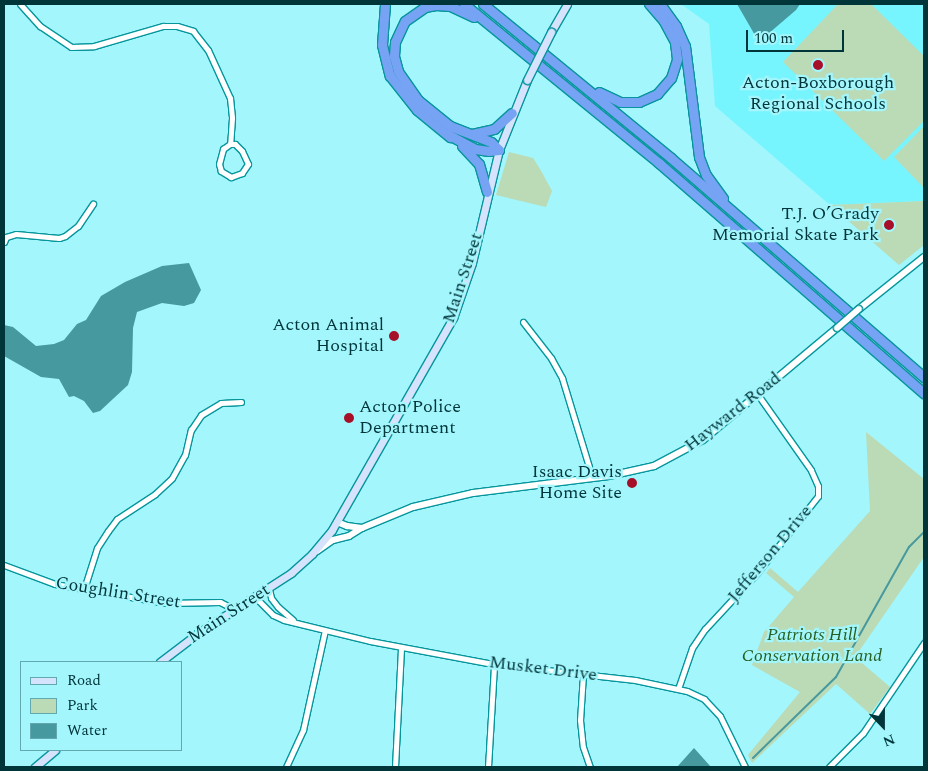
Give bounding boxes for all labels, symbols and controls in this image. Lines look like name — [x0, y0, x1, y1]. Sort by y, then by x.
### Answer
scale bar — [748, 20, 846, 52]
text: 100 m — [754, 27, 793, 50]
marker: Acton-Boxborough Regional Schools — [812, 59, 824, 71]
place label: Acton-Boxborough Regional Schools — [742, 73, 894, 116]
place label: T.J. O’Grady Memorial Skate Park — [712, 204, 879, 246]
marker: T.J. O’Grady Memorial Skate Park — [883, 219, 895, 231]
street label: Main Street — [438, 230, 488, 326]
place label: Acton Animal Hospital — [272, 315, 384, 358]
marker: Acton Animal Hospital — [388, 330, 400, 342]
street label: Hayward Road — [680, 368, 786, 456]
place label: Acton Police Department — [359, 397, 461, 439]
marker: Acton Police Department — [343, 412, 355, 424]
place label: Isaac Davis Home Site — [532, 462, 622, 504]
marker: Isaac Davis Home Site — [626, 477, 638, 489]
street label: Jefferson Drive — [723, 501, 817, 607]
street label: Coughlin Street — [54, 572, 182, 614]
street label: Main Street — [184, 579, 274, 649]
park label: Patriots Hill Conservation Land — [742, 625, 882, 668]
street label: Musket Drive — [488, 652, 598, 686]
legend — [20, 661, 182, 751]
text: Road — [67, 669, 101, 692]
text: Park — [67, 694, 98, 717]
north arrow — [858, 701, 908, 751]
text: Water — [67, 719, 107, 742]
text: N — [880, 728, 898, 752]

